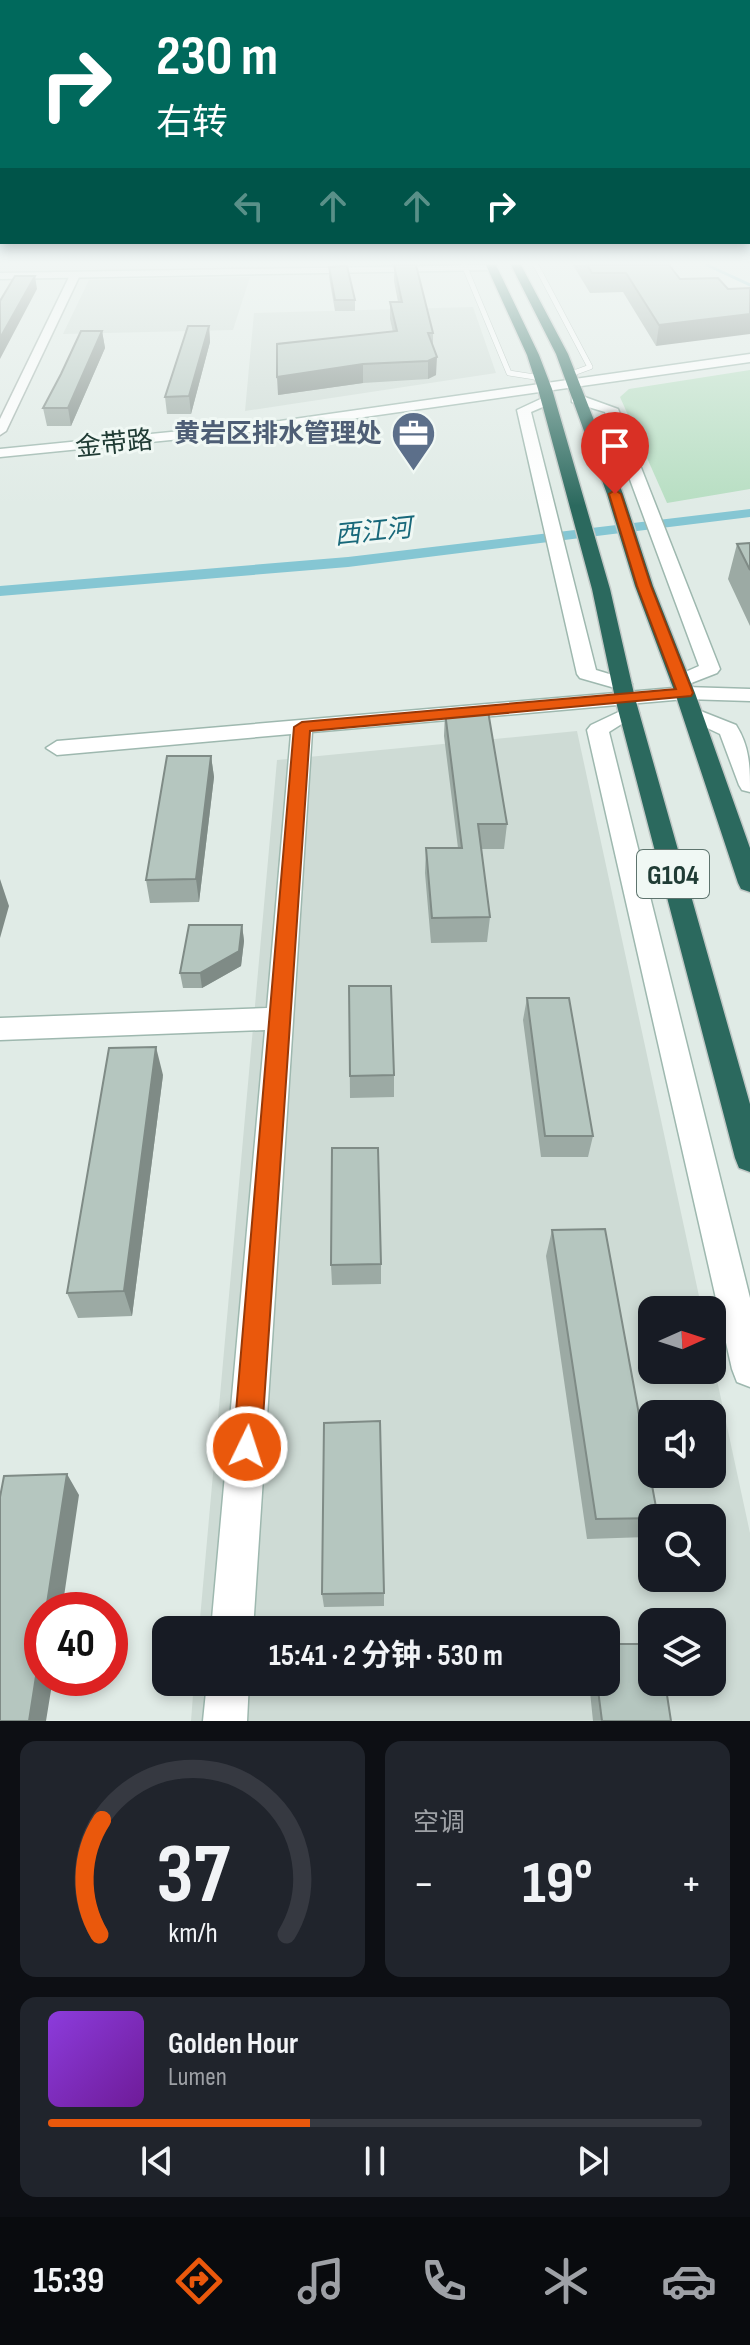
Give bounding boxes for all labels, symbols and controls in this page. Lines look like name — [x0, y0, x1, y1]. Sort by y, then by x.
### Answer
text: 230 m — [156, 24, 278, 91]
icon: right — [24, 32, 128, 136]
text: 右转 — [156, 102, 228, 145]
icon: left — [227, 184, 271, 228]
icon: ahead — [311, 184, 355, 228]
icon: ahead — [395, 184, 439, 228]
icon: right — [479, 184, 523, 228]
office icon: 黄岩区排水管理处 — [389, 409, 437, 472]
pin — [581, 412, 649, 494]
place label: 黄岩区排水管理处 — [174, 419, 382, 450]
icon: arrive — [593, 424, 637, 468]
street label: 金带路 — [74, 425, 155, 464]
water label: 西江河 — [333, 512, 419, 552]
road number: G104 — [637, 850, 709, 898]
north arrow — [638, 1296, 726, 1384]
map controls — [638, 1296, 726, 1696]
button: sound — [638, 1400, 726, 1488]
position arrow — [205, 1405, 289, 1489]
button: search — [638, 1504, 726, 1592]
speed limit sign: 40 — [24, 1592, 128, 1696]
button: layers — [638, 1608, 726, 1696]
text: 15:41 · 2 分钟 · 530 m — [269, 1638, 503, 1674]
text: 空调 — [413, 1808, 465, 1839]
text: 37 — [156, 1826, 230, 1926]
text: 19° — [522, 1848, 593, 1920]
text: − — [413, 1858, 435, 1911]
text: + — [680, 1858, 702, 1911]
text: km/h — [168, 1916, 217, 1951]
text: Golden Hour — [168, 2026, 298, 2062]
text: Lumen — [168, 2062, 227, 2093]
icon: previous — [135, 2139, 179, 2183]
icon: pause — [353, 2139, 397, 2183]
icon: next — [571, 2139, 615, 2183]
icon: directions — [171, 2253, 227, 2309]
icon: music — [293, 2253, 349, 2309]
icon: phone — [416, 2253, 472, 2309]
icon: climate — [538, 2253, 594, 2309]
icon: car — [661, 2253, 717, 2309]
text: 15:39 — [33, 2260, 104, 2303]

